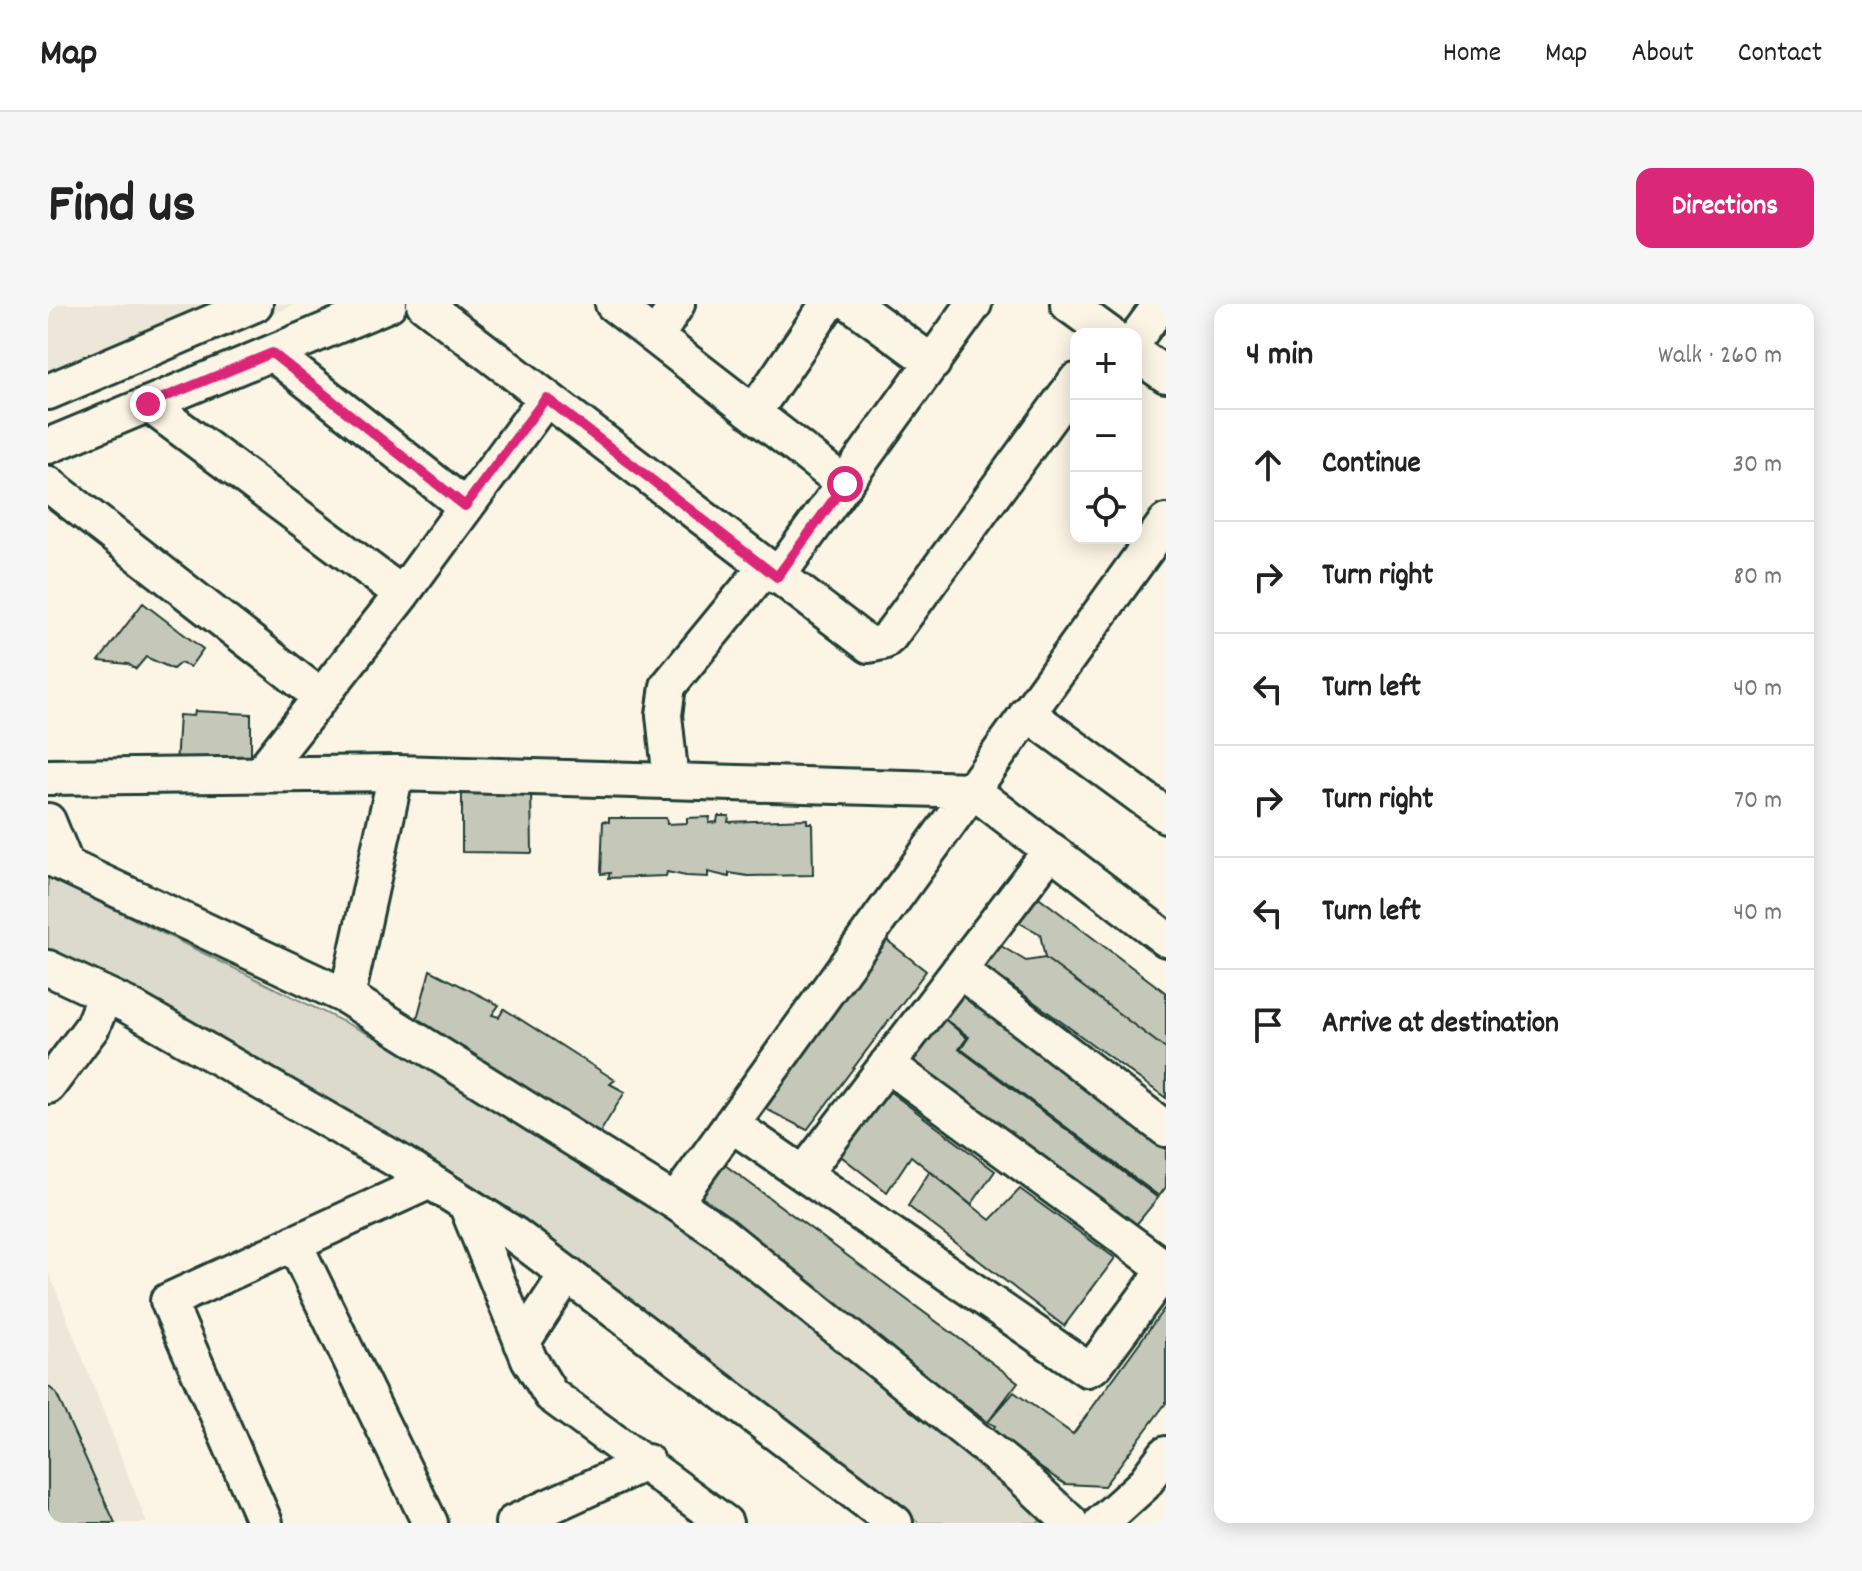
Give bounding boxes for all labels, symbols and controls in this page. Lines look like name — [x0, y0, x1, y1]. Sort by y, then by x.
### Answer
text: Map — [40, 28, 98, 83]
text: Home — [1443, 35, 1501, 75]
text: Map — [1545, 35, 1587, 75]
text: About — [1631, 35, 1694, 75]
text: Contact — [1738, 35, 1822, 75]
text: Find us — [48, 168, 196, 248]
button: Directions — [1636, 168, 1814, 248]
map controls — [1070, 328, 1142, 544]
button: + — [1070, 328, 1142, 400]
text: 4 min — [1246, 332, 1313, 381]
text: Walk · 260 m — [1658, 338, 1782, 375]
route end — [130, 386, 166, 422]
button: − — [1070, 400, 1142, 472]
icon: ahead — [1246, 443, 1290, 487]
text: Continue — [1322, 444, 1421, 487]
text: 30 m — [1732, 447, 1782, 484]
route start — [827, 466, 863, 502]
button: locate — [1070, 472, 1142, 544]
icon: right — [1246, 555, 1290, 599]
text: Turn right — [1322, 556, 1433, 599]
text: 80 m — [1734, 559, 1782, 596]
icon: left — [1246, 667, 1290, 711]
text: Turn left — [1322, 668, 1421, 711]
text: 40 m — [1733, 671, 1782, 708]
icon: right — [1246, 779, 1290, 823]
text: Turn right — [1322, 780, 1433, 823]
text: 70 m — [1734, 783, 1782, 820]
icon: left — [1246, 891, 1290, 935]
text: Turn left — [1322, 892, 1421, 935]
text: 40 m — [1733, 895, 1782, 932]
icon: arrive — [1246, 1003, 1290, 1047]
text: Arrive at destination — [1322, 1004, 1559, 1047]

